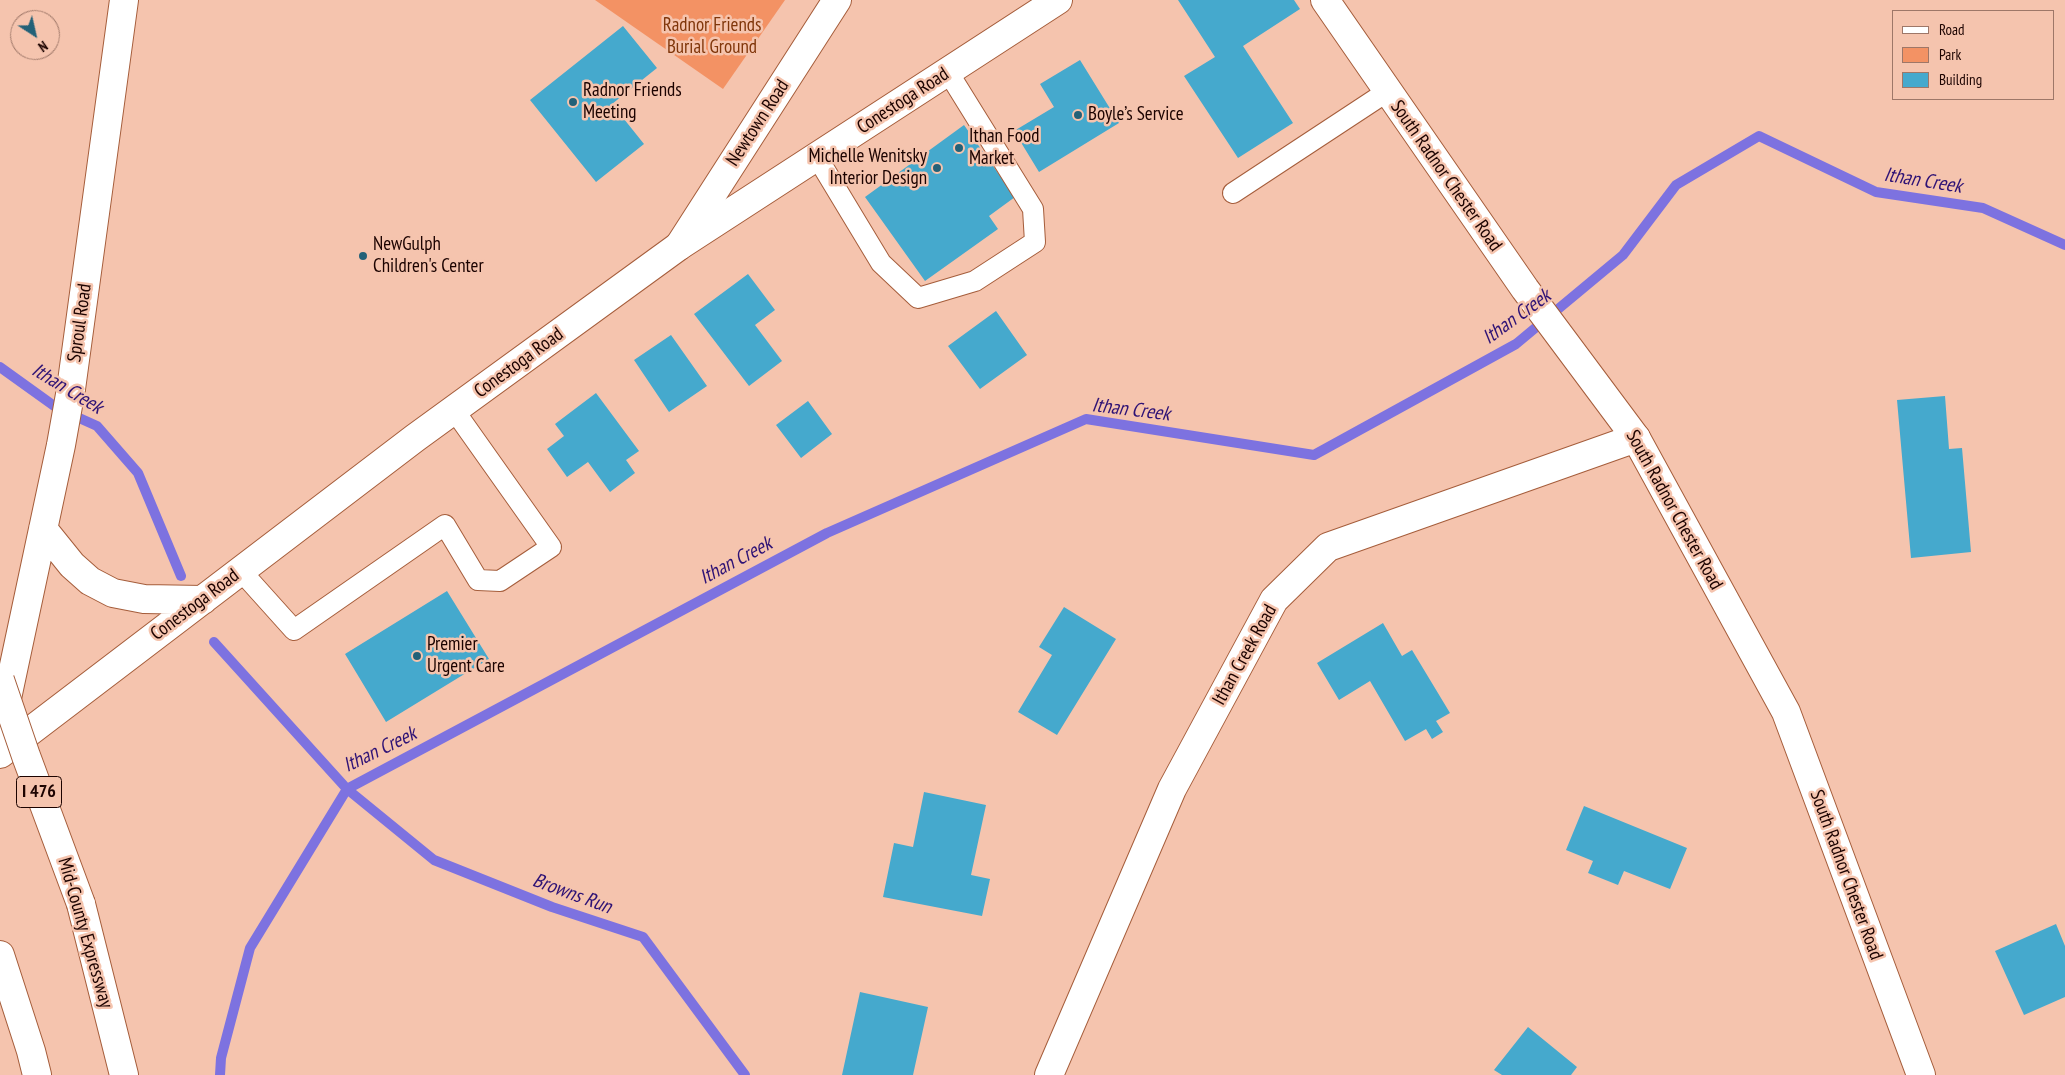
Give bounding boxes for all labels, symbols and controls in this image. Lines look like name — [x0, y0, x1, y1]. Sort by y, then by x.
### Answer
north arrow — [10, 10, 60, 60]
legend — [1892, 10, 2055, 100]
park label: Radnor Friends Burial Ground — [663, 15, 761, 59]
text: Road — [1939, 20, 1965, 39]
text: N — [35, 37, 51, 56]
text: Park — [1939, 45, 1961, 64]
street label: Conestoga Road — [853, 63, 953, 139]
text: Building — [1939, 70, 1982, 89]
street label: Newtown Road — [722, 76, 794, 170]
place label: Radnor Friends Meeting — [583, 80, 682, 124]
marker: Radnor Friends Meeting — [567, 96, 579, 108]
street label: South Radnor Chester Road — [1385, 96, 1507, 256]
place label: Boyle’s Service — [1088, 104, 1184, 126]
marker: Boyle’s Service — [1072, 109, 1084, 121]
place label: Ithan Food Market — [969, 126, 1039, 170]
marker: Ithan Food Market — [953, 142, 965, 154]
place label: Michelle Wenitsky Interior Design — [809, 146, 927, 190]
marker: Michelle Wenitsky Interior Design — [931, 162, 943, 174]
water label: Ithan Creek — [1882, 163, 1964, 199]
place label: NewGulph Children's Center — [373, 234, 484, 278]
marker: NewGulph Children's Center — [357, 250, 369, 262]
street label: Sproul Road — [63, 282, 97, 364]
water label: Ithan Creek — [1478, 284, 1556, 350]
street label: Conestoga Road — [470, 323, 568, 403]
water label: Ithan Creek — [27, 359, 107, 419]
water label: Ithan Creek — [1091, 393, 1171, 427]
street label: South Radnor Chester Road — [1621, 426, 1727, 594]
water label: Ithan Creek — [696, 532, 776, 590]
street label: Conestoga Road — [146, 564, 244, 646]
street label: Ithan Creek Road — [1208, 601, 1282, 709]
place label: Premier Urgent Care — [427, 634, 505, 678]
marker: Premier Urgent Care — [411, 650, 423, 662]
water label: Ithan Creek — [339, 722, 421, 778]
road number: I 476 — [16, 776, 62, 808]
street label: South Radnor Chester Road — [1805, 787, 1887, 963]
street label: Mid-County Expressway — [53, 855, 117, 1011]
water label: Browns Run — [529, 869, 615, 919]

